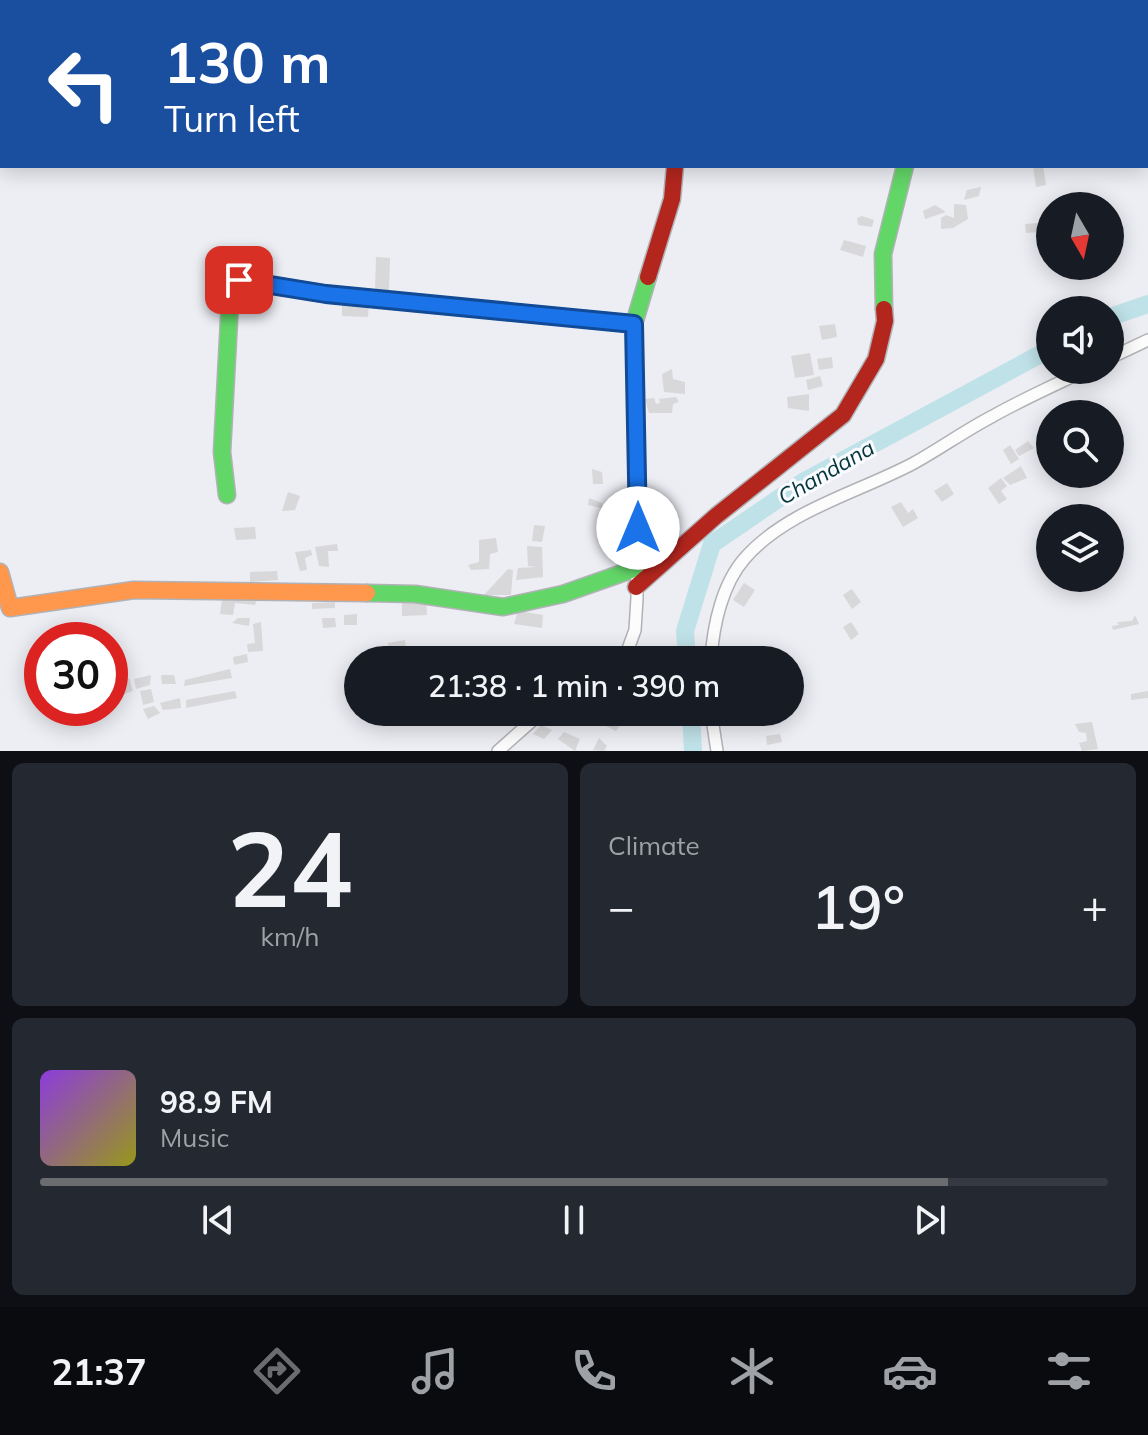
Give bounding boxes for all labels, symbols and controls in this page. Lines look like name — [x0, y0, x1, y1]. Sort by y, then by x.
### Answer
text: 130 m — [164, 27, 331, 97]
icon: left — [32, 32, 136, 136]
text: Turn left — [164, 96, 300, 141]
north arrow — [1036, 192, 1124, 280]
map controls — [1036, 192, 1124, 592]
pin — [205, 246, 273, 314]
icon: arrive — [217, 258, 261, 302]
button: sound — [1036, 296, 1124, 384]
button: search — [1036, 400, 1124, 488]
water label: Chandana — [773, 433, 879, 511]
position arrow — [596, 486, 680, 570]
button: layers — [1036, 504, 1124, 592]
speed limit sign: 30 — [24, 622, 128, 726]
text: 21:38 · 1 min · 390 m — [428, 667, 720, 705]
text: 24 — [228, 802, 352, 933]
text: Climate — [608, 829, 700, 862]
text: 19° — [811, 869, 905, 944]
text: − — [608, 879, 634, 934]
text: + — [1082, 879, 1108, 934]
text: km/h — [261, 920, 319, 953]
text: 98.9 FM — [160, 1083, 273, 1121]
text: Music — [160, 1121, 229, 1154]
icon: previous — [196, 1198, 240, 1242]
icon: pause — [552, 1198, 596, 1242]
icon: next — [908, 1198, 952, 1242]
icon: directions — [249, 1343, 305, 1399]
icon: music — [407, 1343, 463, 1399]
icon: phone — [566, 1343, 622, 1399]
icon: climate — [724, 1343, 780, 1399]
icon: car — [882, 1343, 938, 1399]
icon: filters — [1041, 1343, 1097, 1399]
text: 21:37 — [51, 1349, 147, 1394]

